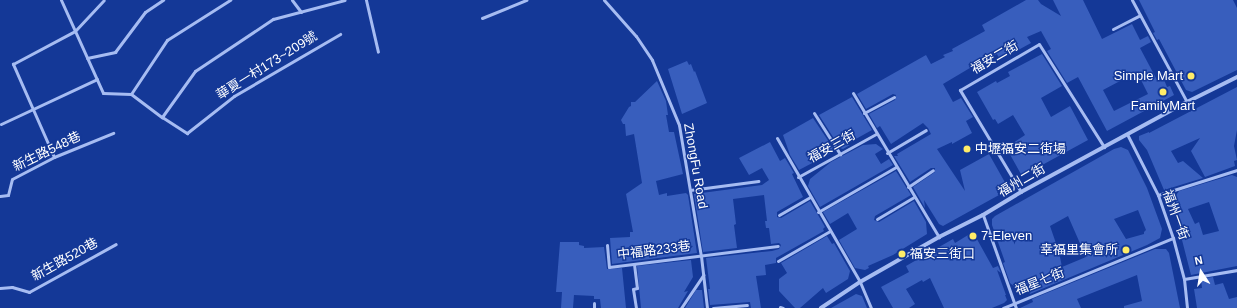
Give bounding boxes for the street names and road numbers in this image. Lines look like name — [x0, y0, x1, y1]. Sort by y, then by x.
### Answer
street label: 華夏一村173~209號 — [214, 29, 320, 103]
street label: 福安二街 — [969, 38, 1021, 78]
street label: ZhongFu Road — [680, 122, 710, 210]
street label: 福安三街 — [805, 128, 859, 166]
street label: 新生路548巷 — [10, 129, 84, 175]
street label: 福州二街 — [996, 161, 1048, 201]
street label: 福州一街 — [1159, 188, 1191, 242]
street label: 新生路520巷 — [29, 235, 101, 285]
street label: 中福路233巷 — [616, 239, 692, 263]
street label: 福星七街 — [1013, 265, 1067, 299]

